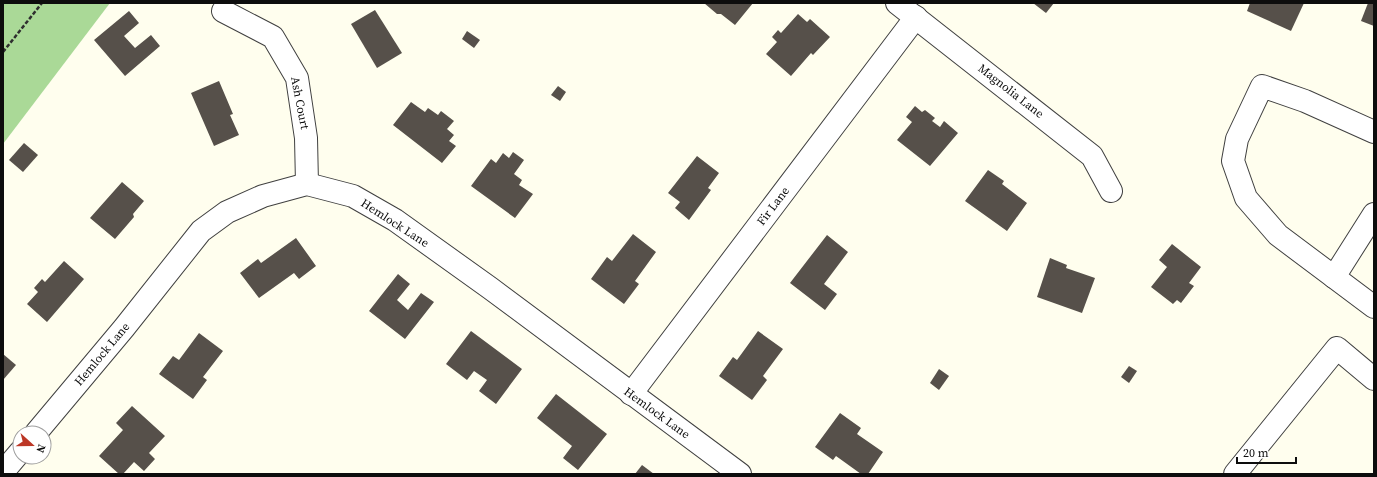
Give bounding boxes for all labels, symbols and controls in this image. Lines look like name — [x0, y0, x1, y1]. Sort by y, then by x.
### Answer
street label: Magnolia Lane — [975, 60, 1047, 122]
street label: Ash Court — [287, 75, 313, 131]
street label: Fir Lane — [753, 183, 793, 229]
street label: Hemlock Lane — [358, 195, 432, 251]
street label: Hemlock Lane — [71, 319, 133, 389]
street label: Hemlock Lane — [621, 384, 693, 442]
north arrow — [12, 425, 52, 465]
scale bar — [1237, 439, 1296, 465]
text: N — [32, 442, 49, 455]
text: 20 m — [1243, 445, 1269, 461]

